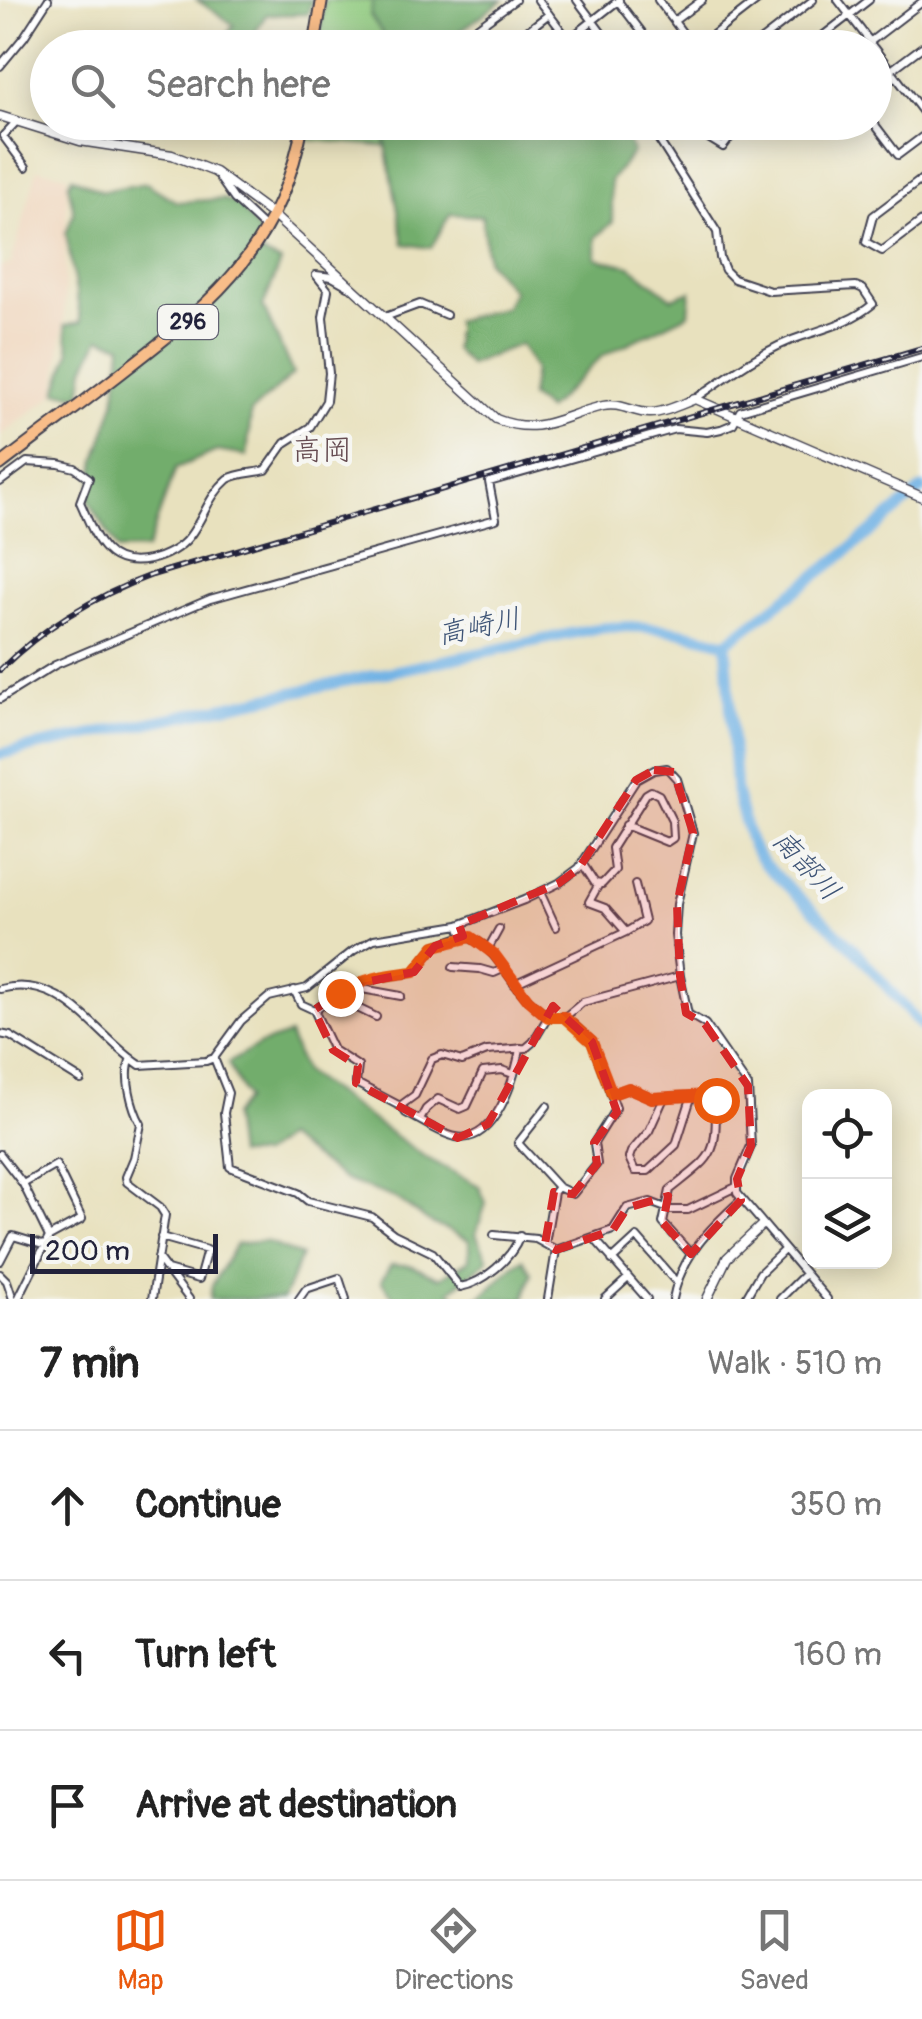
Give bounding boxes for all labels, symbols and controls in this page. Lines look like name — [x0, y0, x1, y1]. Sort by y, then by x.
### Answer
search box — [30, 30, 892, 140]
icon: search — [65, 58, 120, 113]
text: Search here — [145, 61, 331, 109]
road number: 296 — [158, 305, 218, 339]
district label: 高岡 — [292, 432, 352, 469]
water label: 高崎川 — [434, 601, 524, 653]
water label: 南部川 — [765, 823, 847, 909]
route end — [318, 971, 364, 1017]
route start — [694, 1078, 740, 1124]
map controls — [802, 1089, 892, 1269]
button: locate — [802, 1089, 892, 1179]
button: layers — [802, 1179, 892, 1269]
scale bar — [30, 1229, 218, 1274]
text: 200 m — [45, 1234, 130, 1269]
text: 7 min — [40, 1338, 139, 1390]
text: Walk · 510 m — [708, 1344, 882, 1384]
icon: ahead — [40, 1478, 95, 1533]
text: Continue — [135, 1481, 281, 1529]
text: 350 m — [790, 1485, 882, 1525]
icon: left — [40, 1628, 95, 1683]
text: Turn left — [135, 1631, 276, 1679]
text: 160 m — [794, 1635, 882, 1675]
icon: arrive — [40, 1778, 95, 1833]
text: Arrive at destination — [135, 1781, 457, 1829]
tab: Map — [113, 1903, 168, 1998]
tab: Directions — [394, 1903, 513, 1998]
tab: Saved — [739, 1903, 809, 1998]

